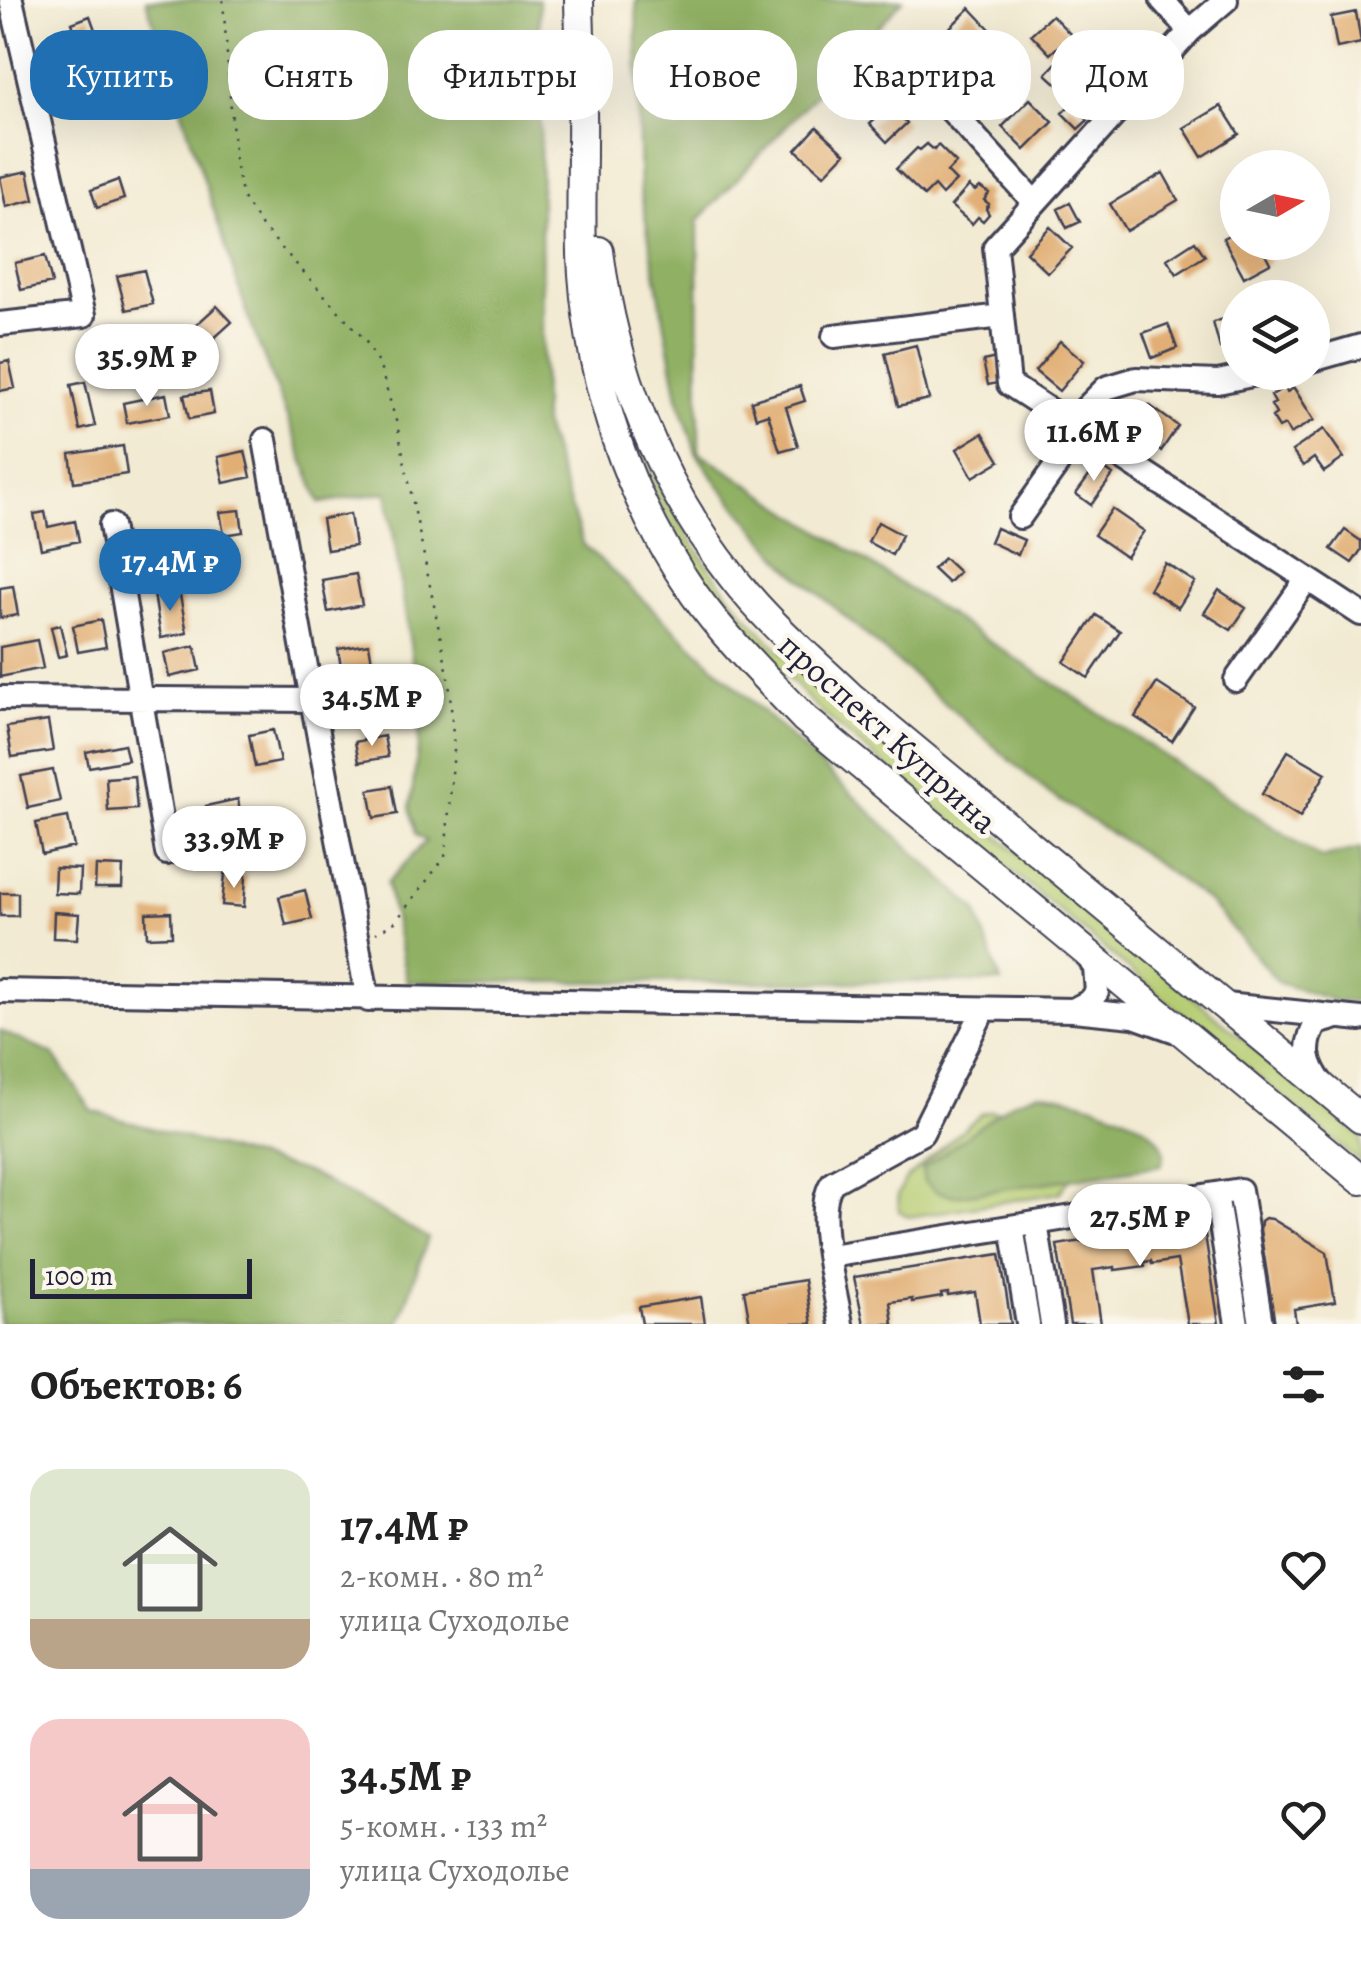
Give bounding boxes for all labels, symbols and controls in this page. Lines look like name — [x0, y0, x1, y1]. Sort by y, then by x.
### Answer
chip: Купить — [30, 30, 208, 120]
chip: Снять — [228, 30, 388, 120]
chip: Фильтры — [408, 30, 613, 120]
chip: Новое — [633, 30, 797, 120]
chip: Квартира — [817, 30, 1031, 120]
chip: Дом — [1051, 30, 1184, 120]
north arrow — [1220, 150, 1330, 260]
map controls — [1220, 150, 1330, 390]
button: layers — [1220, 280, 1330, 390]
pin: 35.9M ₽ — [55, 324, 239, 409]
text: 35.9M ₽ — [97, 334, 197, 378]
pin: 11.6M ₽ — [1002, 399, 1186, 484]
text: 11.6M ₽ — [1046, 409, 1142, 453]
pin: 17.4M ₽ — [78, 529, 262, 614]
text: 17.4M ₽ — [121, 539, 219, 583]
street label: проспект Куприна — [768, 621, 1008, 845]
pin: 34.5M ₽ — [280, 664, 464, 749]
text: 34.5M ₽ — [322, 674, 422, 718]
pin: 33.9M ₽ — [142, 806, 326, 891]
text: 33.9M ₽ — [184, 816, 284, 860]
pin: 27.5M ₽ — [1048, 1184, 1232, 1269]
text: 27.5M ₽ — [1090, 1194, 1190, 1238]
scale bar — [30, 1254, 252, 1298]
text: 100 m — [45, 1257, 113, 1295]
text: Объектов: 6 — [30, 1356, 242, 1413]
icon: filters — [1276, 1357, 1331, 1412]
text: 17.4M ₽ — [340, 1497, 468, 1554]
icon: home — [110, 1509, 230, 1629]
icon: heart — [1276, 1542, 1331, 1597]
text: 2-комн. · 80 m² — [340, 1554, 544, 1598]
text: улица Суходолье — [340, 1598, 570, 1642]
text: 34.5M ₽ — [340, 1747, 471, 1804]
icon: home — [110, 1759, 230, 1879]
icon: heart — [1276, 1792, 1331, 1847]
text: 5-комн. · 133 m² — [340, 1804, 547, 1848]
text: улица Суходолье — [340, 1848, 570, 1892]

